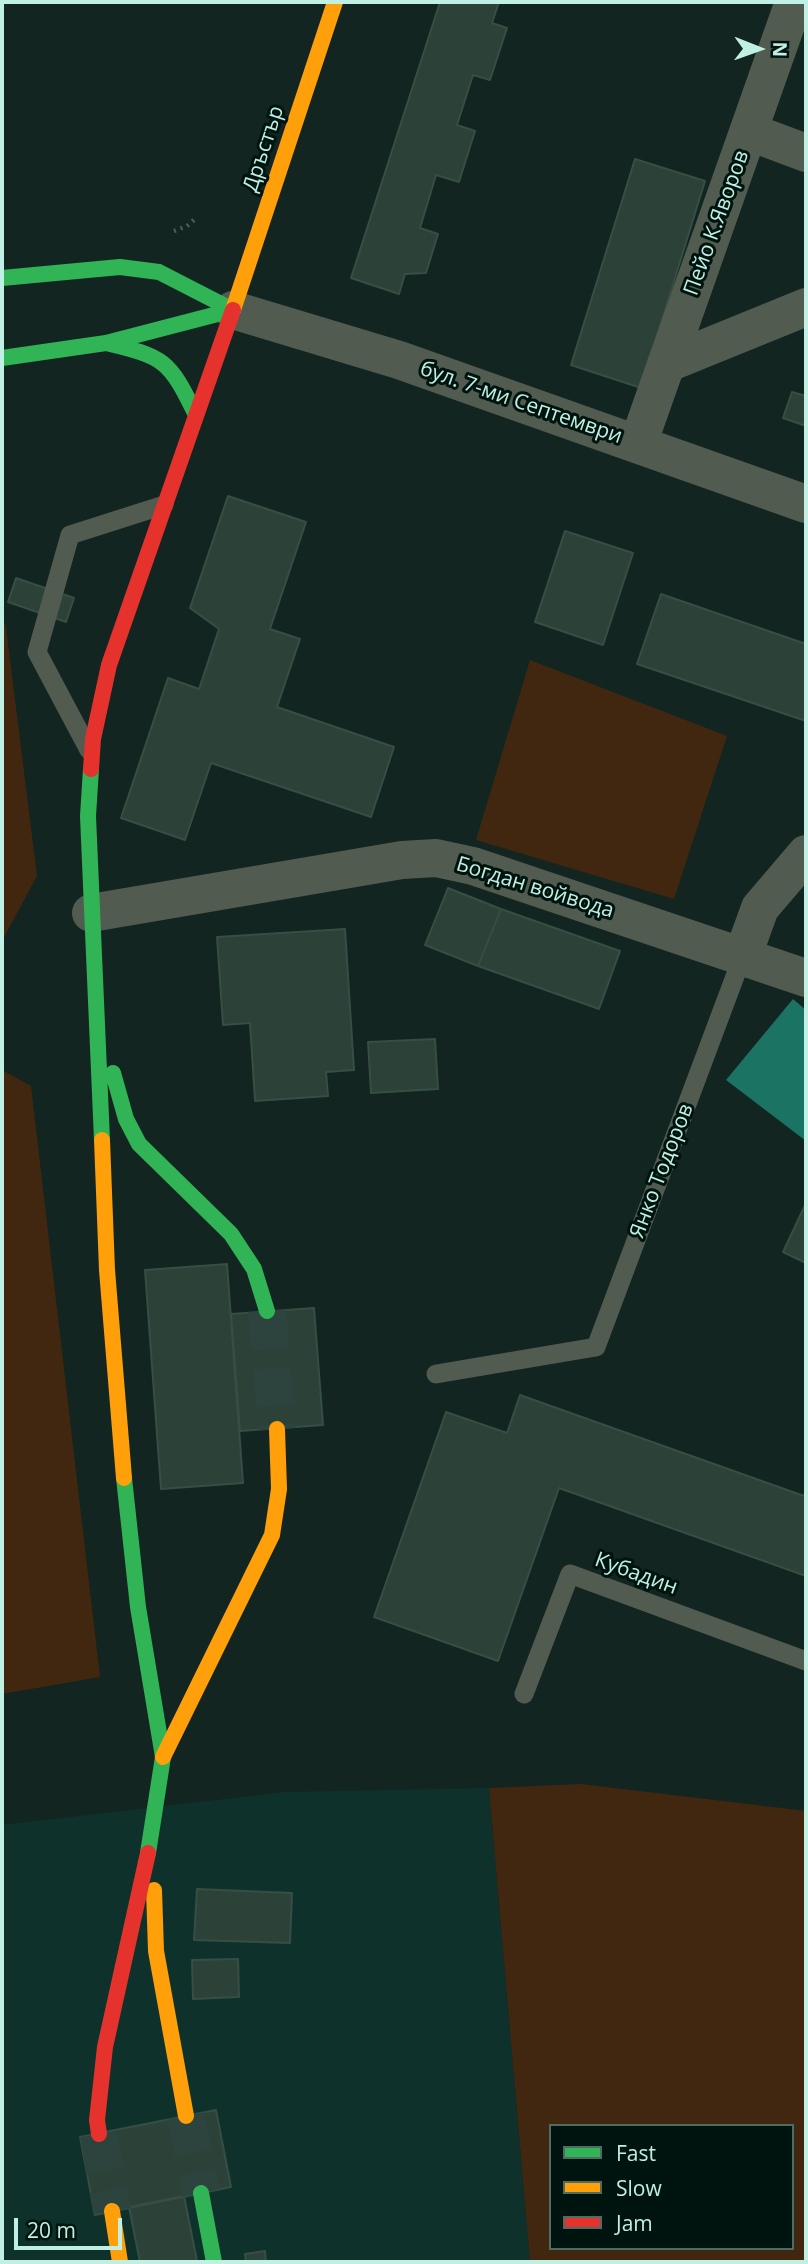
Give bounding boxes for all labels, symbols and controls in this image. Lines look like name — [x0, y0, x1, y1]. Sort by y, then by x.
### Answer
north arrow — [724, 14, 794, 84]
text: N — [767, 41, 793, 57]
street label: Дръстър — [238, 103, 290, 195]
street label: Пейо К.Яворов — [679, 147, 755, 299]
street label: бул. 7-ми Септември — [417, 357, 625, 449]
street label: Богдан войвода — [453, 852, 617, 924]
street label: Янко Тодоров — [625, 1100, 699, 1242]
street label: Кубадин — [591, 1547, 681, 1601]
legend — [549, 2124, 794, 2250]
text: Fast — [616, 2139, 656, 2167]
text: Slow — [616, 2174, 662, 2202]
scale bar — [18, 2204, 126, 2248]
text: Jam — [616, 2209, 653, 2237]
text: 20 m — [27, 2216, 76, 2244]

